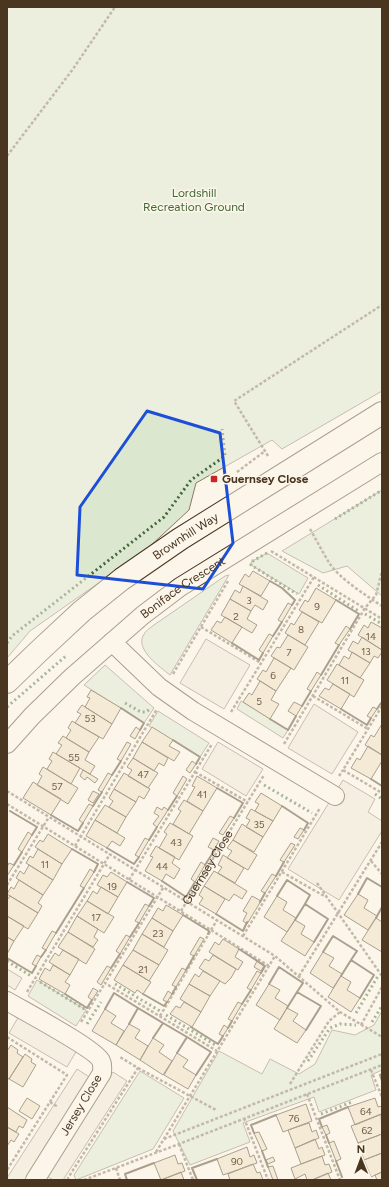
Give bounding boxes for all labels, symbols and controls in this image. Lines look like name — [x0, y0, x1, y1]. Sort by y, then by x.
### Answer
park label: Lordshill Recreation Ground — [143, 186, 245, 214]
place label: Guernsey Close — [222, 472, 309, 486]
marker: Guernsey Close — [209, 474, 219, 484]
street label: Brownhill Way — [150, 510, 221, 563]
street label: Boniface Crescent — [138, 554, 228, 621]
house number: 3 — [246, 594, 252, 607]
house number: 9 — [314, 600, 320, 613]
house number: 2 — [233, 610, 239, 623]
house number: 8 — [298, 623, 304, 636]
house number: 14 — [366, 630, 376, 643]
house number: 13 — [361, 645, 371, 658]
house number: 7 — [286, 646, 292, 659]
house number: 6 — [270, 669, 276, 682]
house number: 11 — [341, 674, 349, 687]
house number: 5 — [256, 695, 262, 708]
house number: 53 — [84, 712, 96, 725]
house number: 55 — [68, 751, 80, 764]
house number: 47 — [137, 768, 149, 781]
house number: 57 — [51, 780, 63, 793]
house number: 41 — [197, 788, 207, 801]
house number: 35 — [253, 818, 265, 831]
street label: Guernsey Close — [179, 827, 236, 907]
house number: 43 — [170, 836, 182, 849]
house number: 11 — [41, 858, 49, 871]
house number: 44 — [156, 860, 168, 873]
house number: 19 — [107, 880, 117, 893]
house number: 17 — [91, 911, 101, 924]
house number: 23 — [152, 927, 164, 940]
house number: 21 — [138, 963, 148, 976]
street label: Jersey Close — [57, 1072, 105, 1138]
house number: 64 — [360, 1105, 372, 1118]
house number: 76 — [288, 1112, 300, 1125]
house number: 62 — [361, 1124, 373, 1137]
north arrow — [341, 1139, 381, 1179]
text: N — [356, 1143, 365, 1156]
house number: 90 — [231, 1155, 243, 1168]

